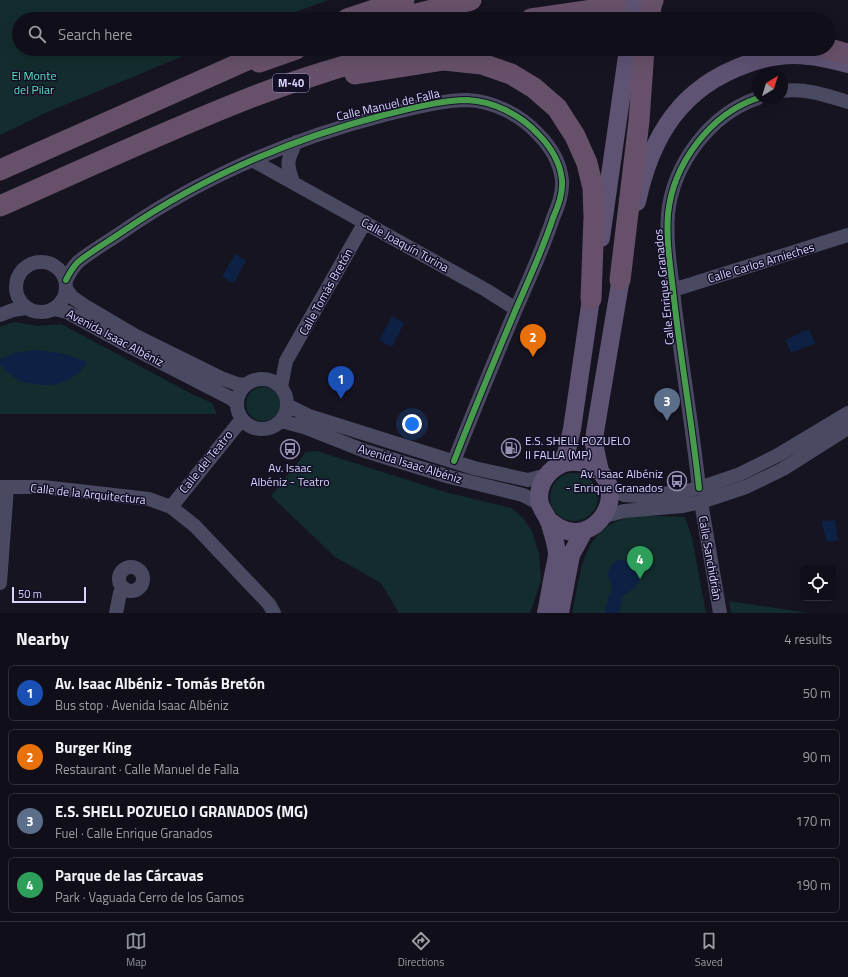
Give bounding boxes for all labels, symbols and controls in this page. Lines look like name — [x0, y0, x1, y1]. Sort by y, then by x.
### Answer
search box — [12, 12, 836, 56]
icon: search — [26, 23, 48, 45]
text: Search here — [58, 23, 132, 46]
park label: El Monte del Pilar — [11, 66, 57, 99]
north arrow — [752, 68, 788, 104]
road number: M-40 — [273, 74, 309, 92]
street label: Calle Manuel de Falla — [334, 83, 442, 126]
street label: Calle Joaquín Turina — [358, 213, 453, 277]
street label: Calle Enrique Granados — [648, 228, 679, 346]
street label: Calle Carlos Arnieches — [705, 237, 817, 288]
street label: Calle Tomás Bretón — [294, 245, 357, 339]
street label: Avenida Isaac Albéniz — [63, 304, 167, 371]
pin: 2 — [520, 324, 546, 357]
pin: 1 — [328, 366, 354, 399]
pin: 3 — [654, 388, 680, 421]
your location — [402, 414, 422, 434]
street label: Calle del Teatro — [174, 426, 237, 497]
place label: E.S. SHELL POZUELO II FALLA (MP) — [525, 431, 631, 464]
fuel station icon: E.S. SHELL POZUELO II FALLA (MP) — [500, 437, 522, 459]
bus stop icon: Av. Isaac Albéniz - Teatro — [279, 438, 301, 460]
street label: Avenida Isaac Albéniz — [356, 439, 465, 488]
place label: Av. Isaac Albéniz - Teatro — [250, 458, 330, 491]
place label: Av. Isaac Albéniz - Enrique Granados — [566, 464, 663, 497]
bus stop icon: Av. Isaac Albéniz - Enrique Granados — [666, 470, 688, 492]
street label: Calle de la Arquitectura — [29, 478, 147, 509]
street label: Calle Sanchidrián — [694, 514, 727, 602]
pin: 4 — [627, 546, 653, 579]
map controls — [800, 565, 836, 601]
button: locate — [800, 565, 836, 601]
scale bar — [12, 585, 86, 604]
text: 50 m — [18, 586, 42, 602]
text: Nearby — [16, 626, 69, 652]
text: 4 results — [784, 629, 832, 649]
text: Av. Isaac Albéniz - Tomás Bretón — [55, 672, 265, 695]
text: 1 — [26, 683, 34, 703]
text: 50 m — [803, 683, 831, 703]
text: Bus stop · Avenida Isaac Albéniz — [55, 695, 229, 715]
text: Burger King — [55, 736, 132, 759]
text: 2 — [26, 747, 34, 767]
text: 90 m — [803, 747, 831, 767]
text: Restaurant · Calle Manuel de Falla — [55, 759, 239, 779]
text: E.S. SHELL POZUELO I GRANADOS (MG) — [55, 800, 308, 823]
text: 3 — [26, 811, 34, 831]
text: 170 m — [795, 811, 831, 831]
text: Fuel · Calle Enrique Granados — [55, 823, 213, 843]
text: Parque de las Cárcavas — [55, 864, 203, 887]
text: 4 — [26, 875, 34, 895]
text: 190 m — [795, 875, 831, 895]
text: Park · Vaguada Cerro de los Gamos — [55, 887, 244, 907]
tab: Map — [125, 930, 147, 970]
tab: Directions — [398, 930, 444, 970]
tab: Saved — [695, 930, 723, 970]

